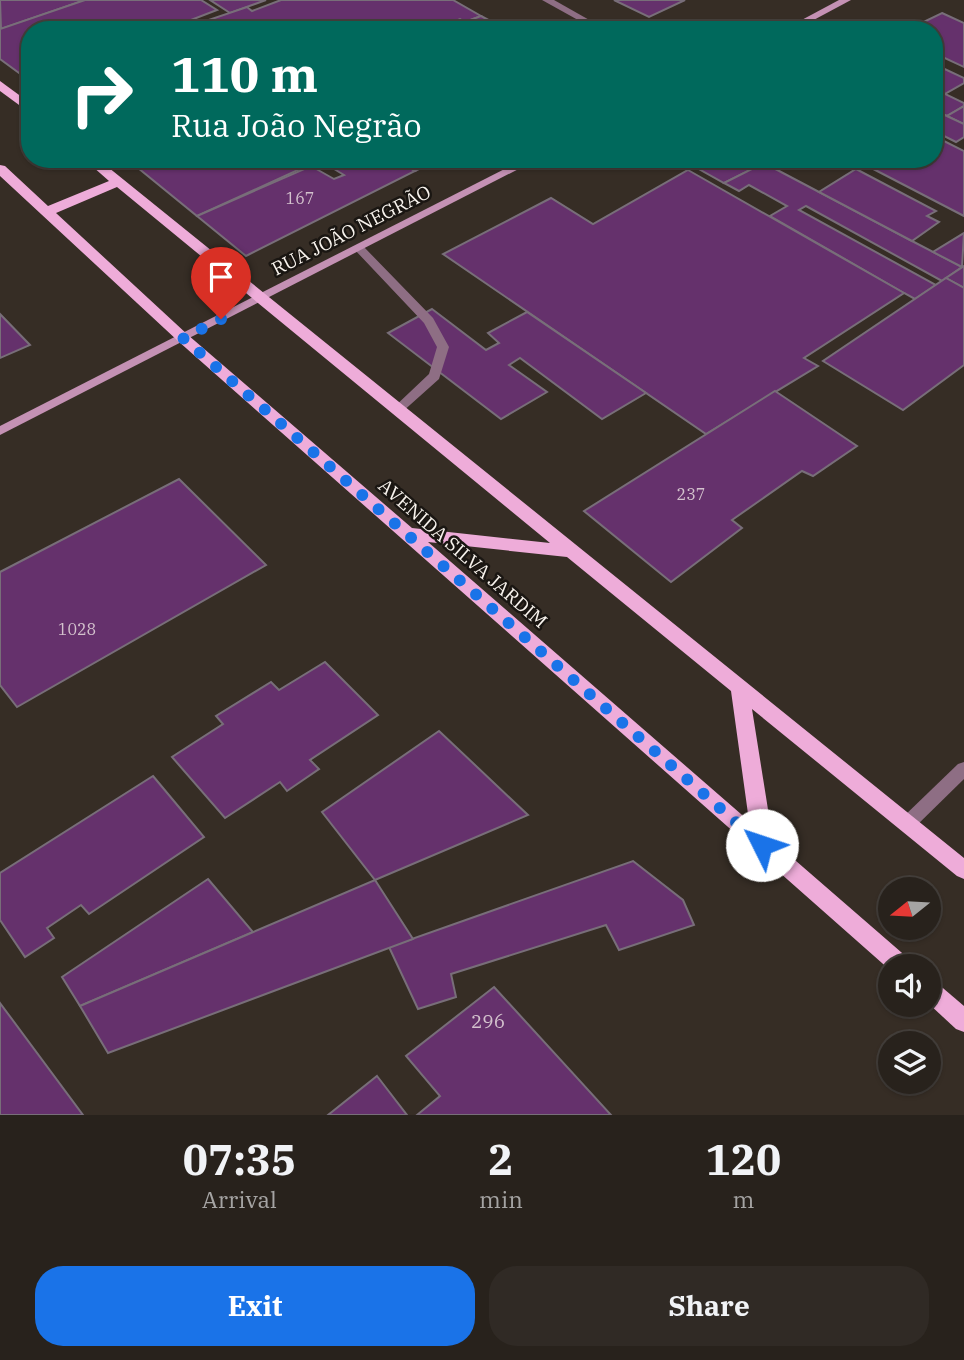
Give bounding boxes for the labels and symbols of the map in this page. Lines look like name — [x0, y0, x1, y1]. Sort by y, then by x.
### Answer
street label: RUA JOÃO NEGRÃO — [267, 179, 435, 281]
house number: 167 — [286, 188, 314, 208]
pin — [191, 247, 251, 319]
street label: AVENIDA SILVA JARDIM — [374, 473, 552, 633]
house number: 237 — [677, 484, 705, 504]
house number: 1028 — [58, 619, 96, 639]
position arrow — [725, 808, 799, 882]
north arrow — [878, 877, 942, 940]
house number: 296 — [471, 1009, 505, 1033]

